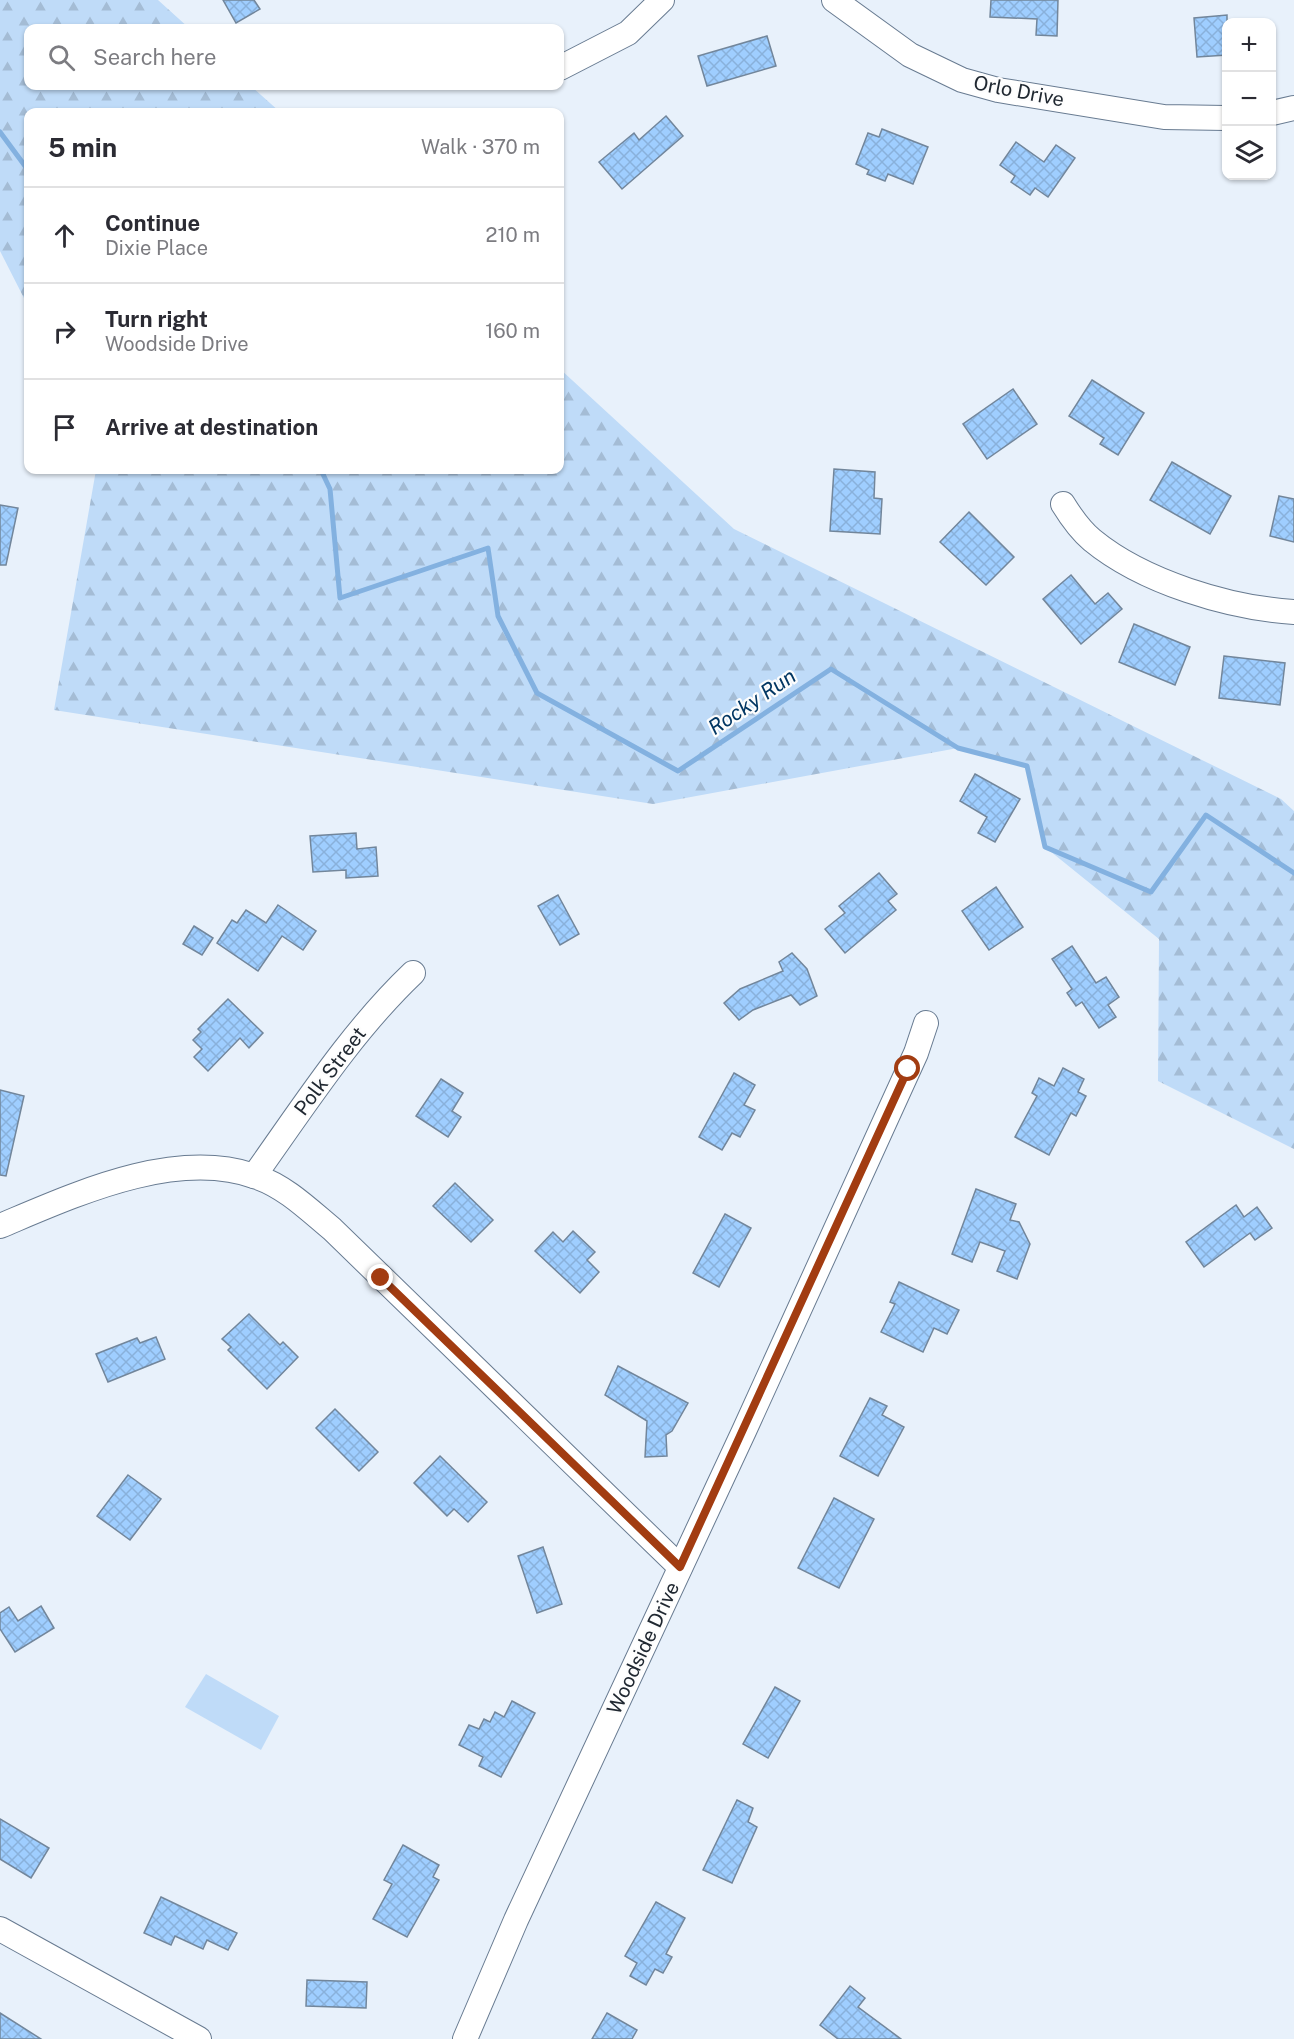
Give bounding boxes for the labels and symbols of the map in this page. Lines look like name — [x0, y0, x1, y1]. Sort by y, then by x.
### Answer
street label: Orlo Drive — [972, 70, 1066, 112]
water label: Rocky Run — [703, 663, 800, 740]
street label: Polk Street — [289, 1022, 371, 1120]
route start — [894, 1055, 920, 1081]
route end — [367, 1264, 393, 1290]
street label: Woodside Drive — [602, 1578, 684, 1718]

